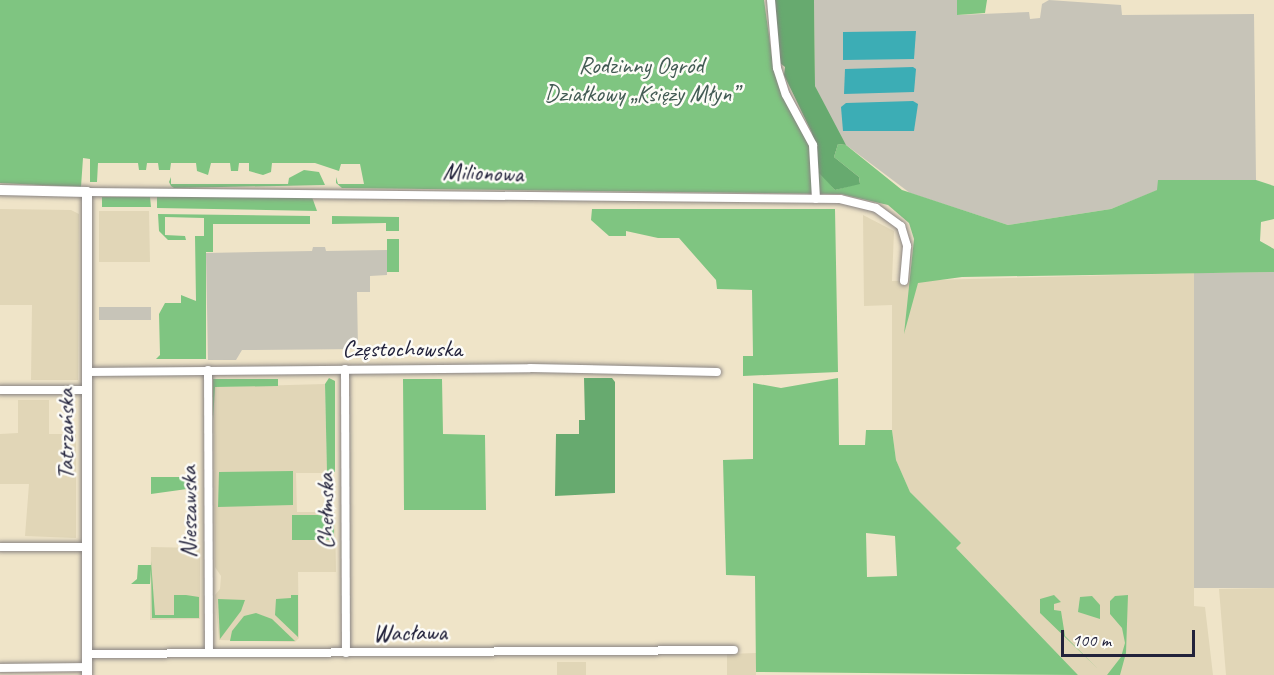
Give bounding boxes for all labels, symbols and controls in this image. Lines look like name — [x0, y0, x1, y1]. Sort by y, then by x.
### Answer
park label: Rodzinny Ogród Działkowy „Księży Młyn” — [544, 52, 738, 108]
street label: Milionowa — [442, 157, 524, 189]
street label: Częstochowska — [342, 335, 462, 363]
street label: Tatrzańska — [52, 388, 80, 480]
street label: Nieszawska — [175, 466, 203, 558]
street label: Chełmska — [312, 473, 340, 549]
street label: Wacława — [373, 618, 447, 648]
scale bar — [1064, 618, 1198, 656]
text: 100 m — [1072, 629, 1111, 651]

